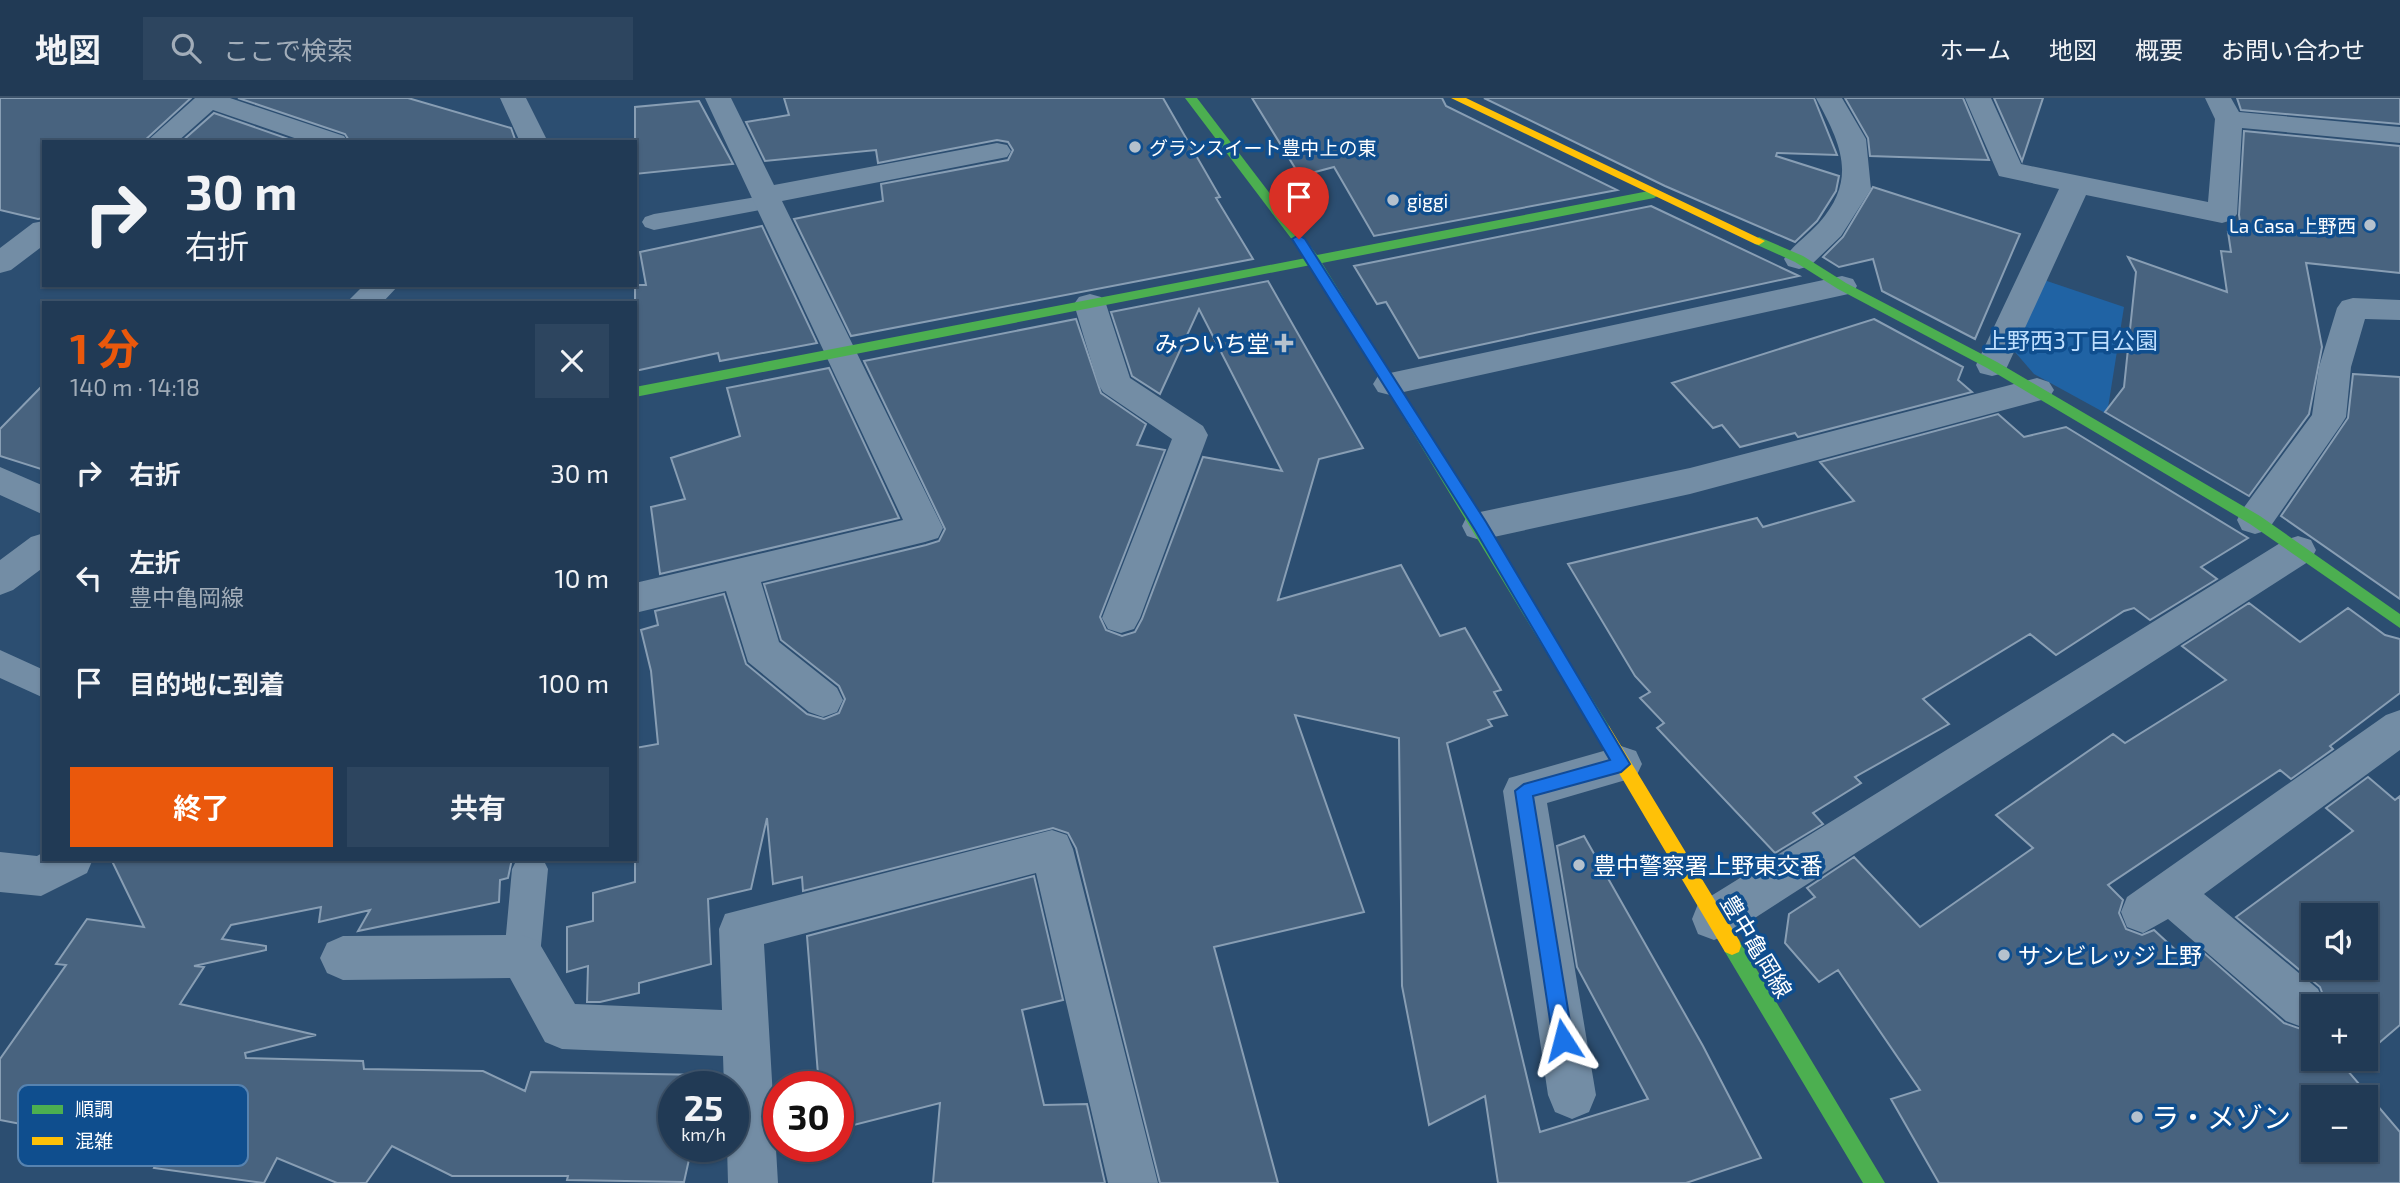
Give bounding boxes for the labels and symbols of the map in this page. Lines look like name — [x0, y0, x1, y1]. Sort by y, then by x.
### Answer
place label: グランスイート豊中上の東 — [1149, 136, 1377, 159]
marker: グランスイート豊中上の東 — [1127, 139, 1143, 155]
pin — [1269, 167, 1329, 239]
place label: giggi — [1407, 189, 1448, 212]
marker: giggi — [1385, 192, 1401, 208]
place label: La Casa 上野西 — [2229, 214, 2356, 237]
marker: La Casa 上野西 — [2362, 217, 2378, 233]
park label: 上野西3丁目公園 — [1984, 326, 2158, 354]
place label: みついち堂 — [1155, 329, 1270, 357]
marker: みついち堂 — [1276, 335, 1292, 351]
place label: 豊中警察署上野東交番 — [1593, 851, 1823, 879]
marker: 豊中警察署上野東交番 — [1571, 857, 1587, 873]
street label: 豊中亀岡線 — [1715, 890, 1799, 1002]
place label: サンビレッジ上野 — [2018, 941, 2202, 969]
marker: サンビレッジ上野 — [1996, 947, 2012, 963]
position arrow — [1526, 1003, 1600, 1077]
speed limit sign: 30 — [763, 1071, 854, 1162]
legend — [18, 1085, 248, 1166]
text: 順調 — [75, 1097, 113, 1120]
place label: ラ・メゾン — [2151, 1100, 2291, 1134]
marker: ラ・メゾン — [2129, 1109, 2145, 1125]
text: 混雑 — [75, 1129, 113, 1152]

